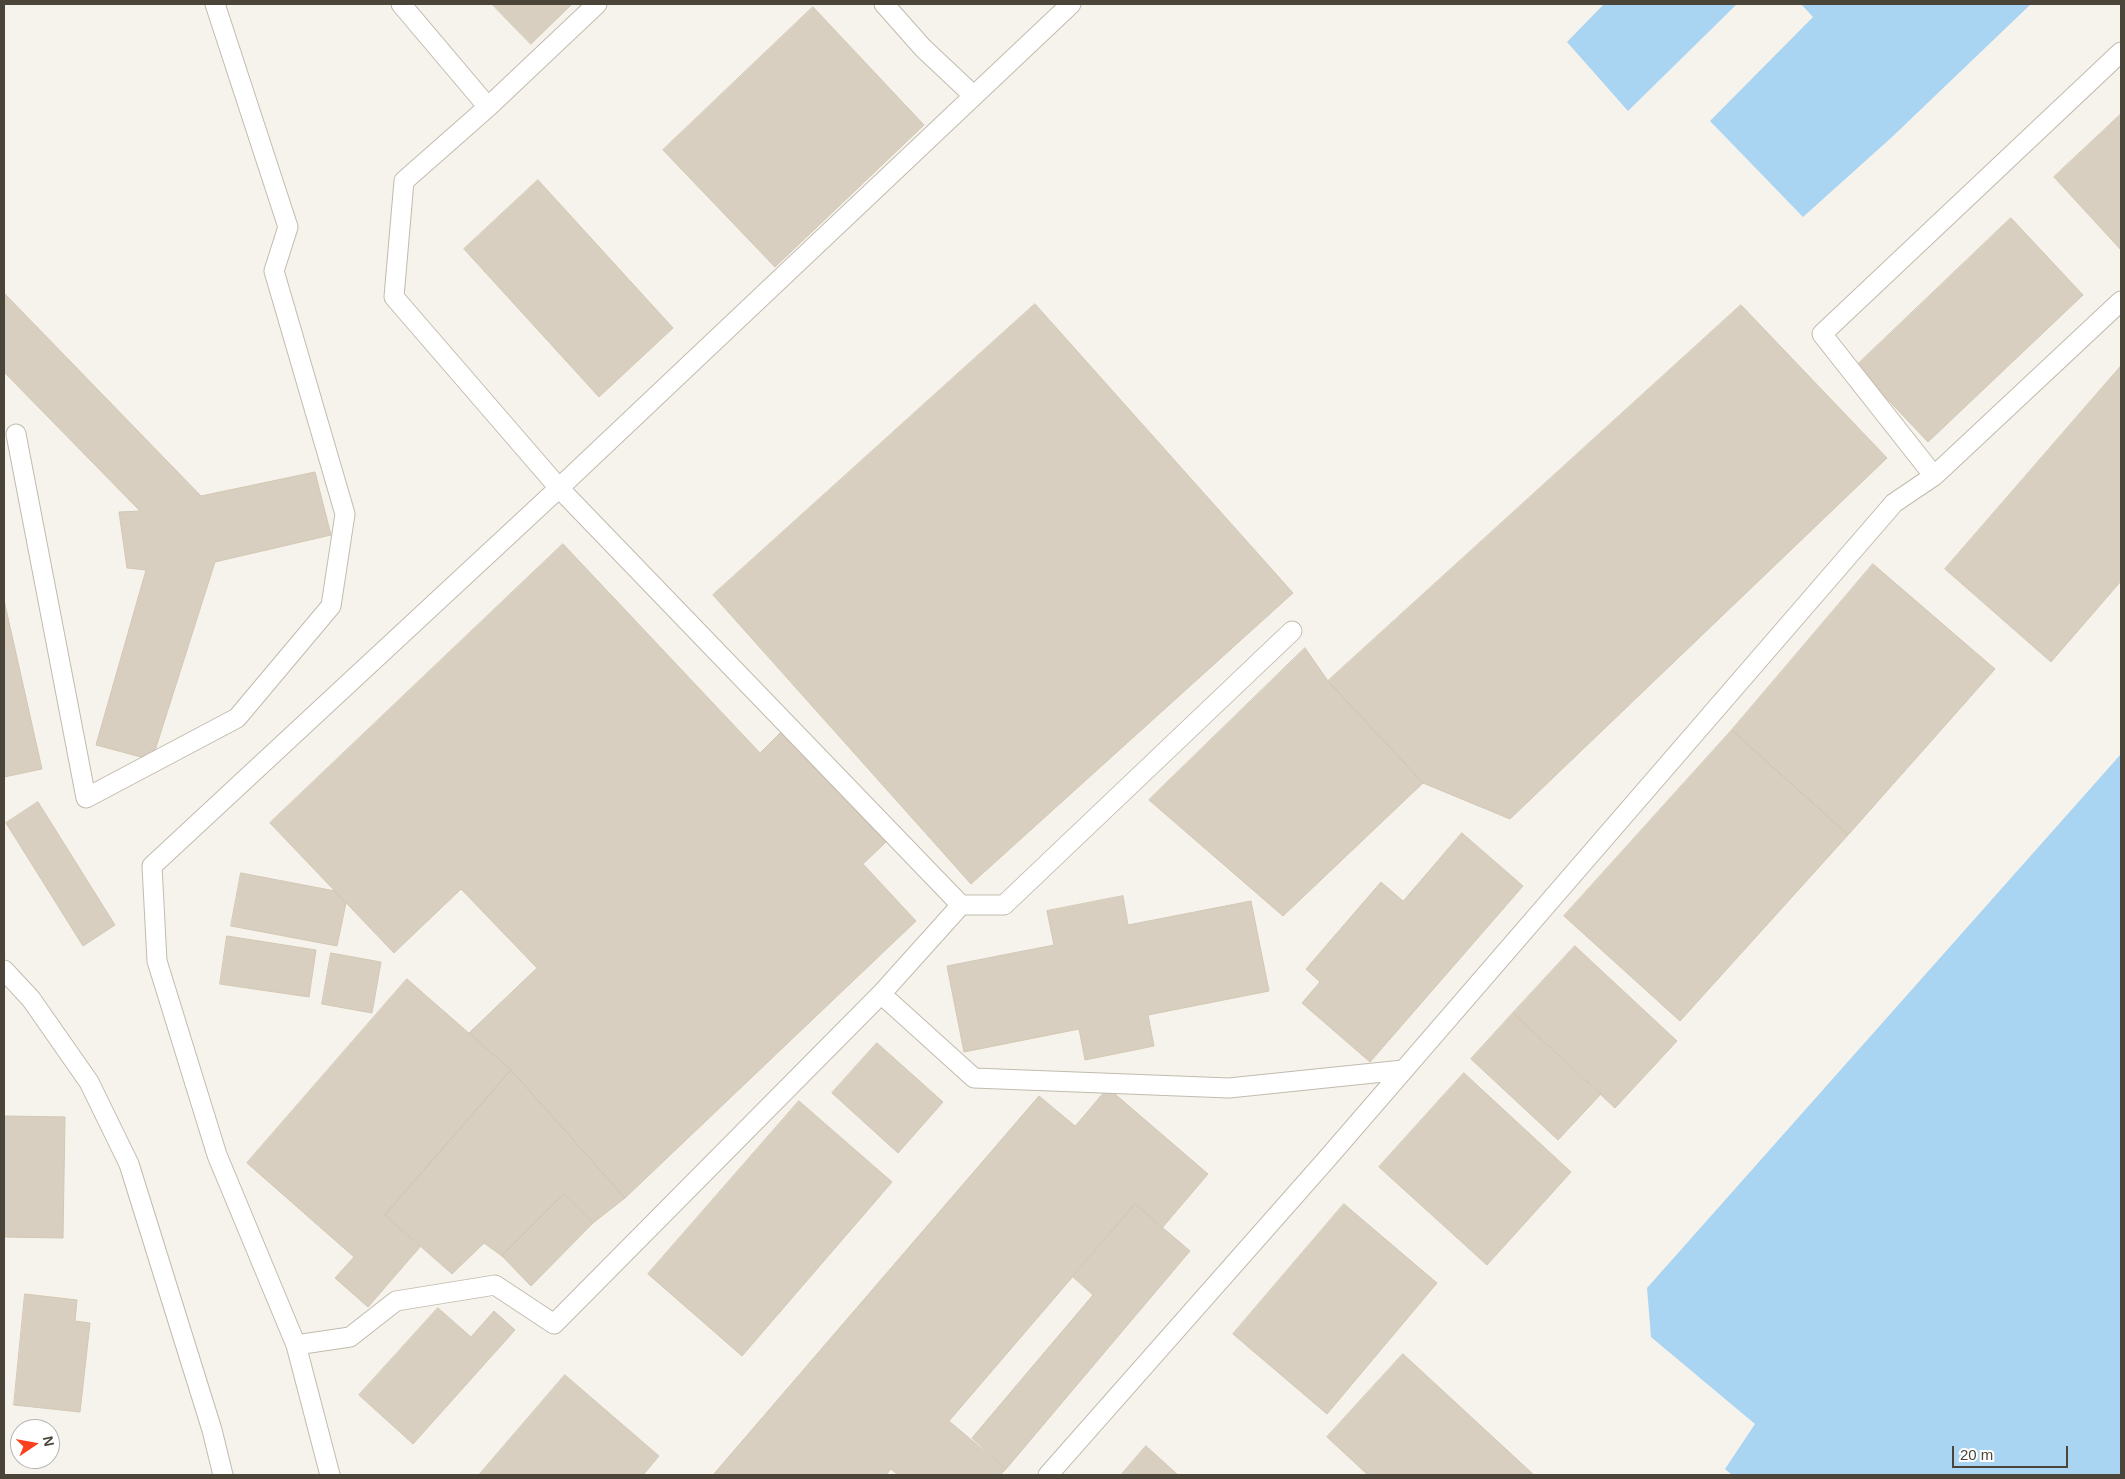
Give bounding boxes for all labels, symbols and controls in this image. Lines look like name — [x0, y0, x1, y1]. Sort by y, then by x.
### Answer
north arrow — [10, 1419, 60, 1469]
text: N — [40, 1434, 58, 1448]
scale bar — [1955, 1436, 2071, 1468]
text: 20 m — [1960, 1446, 1993, 1463]

